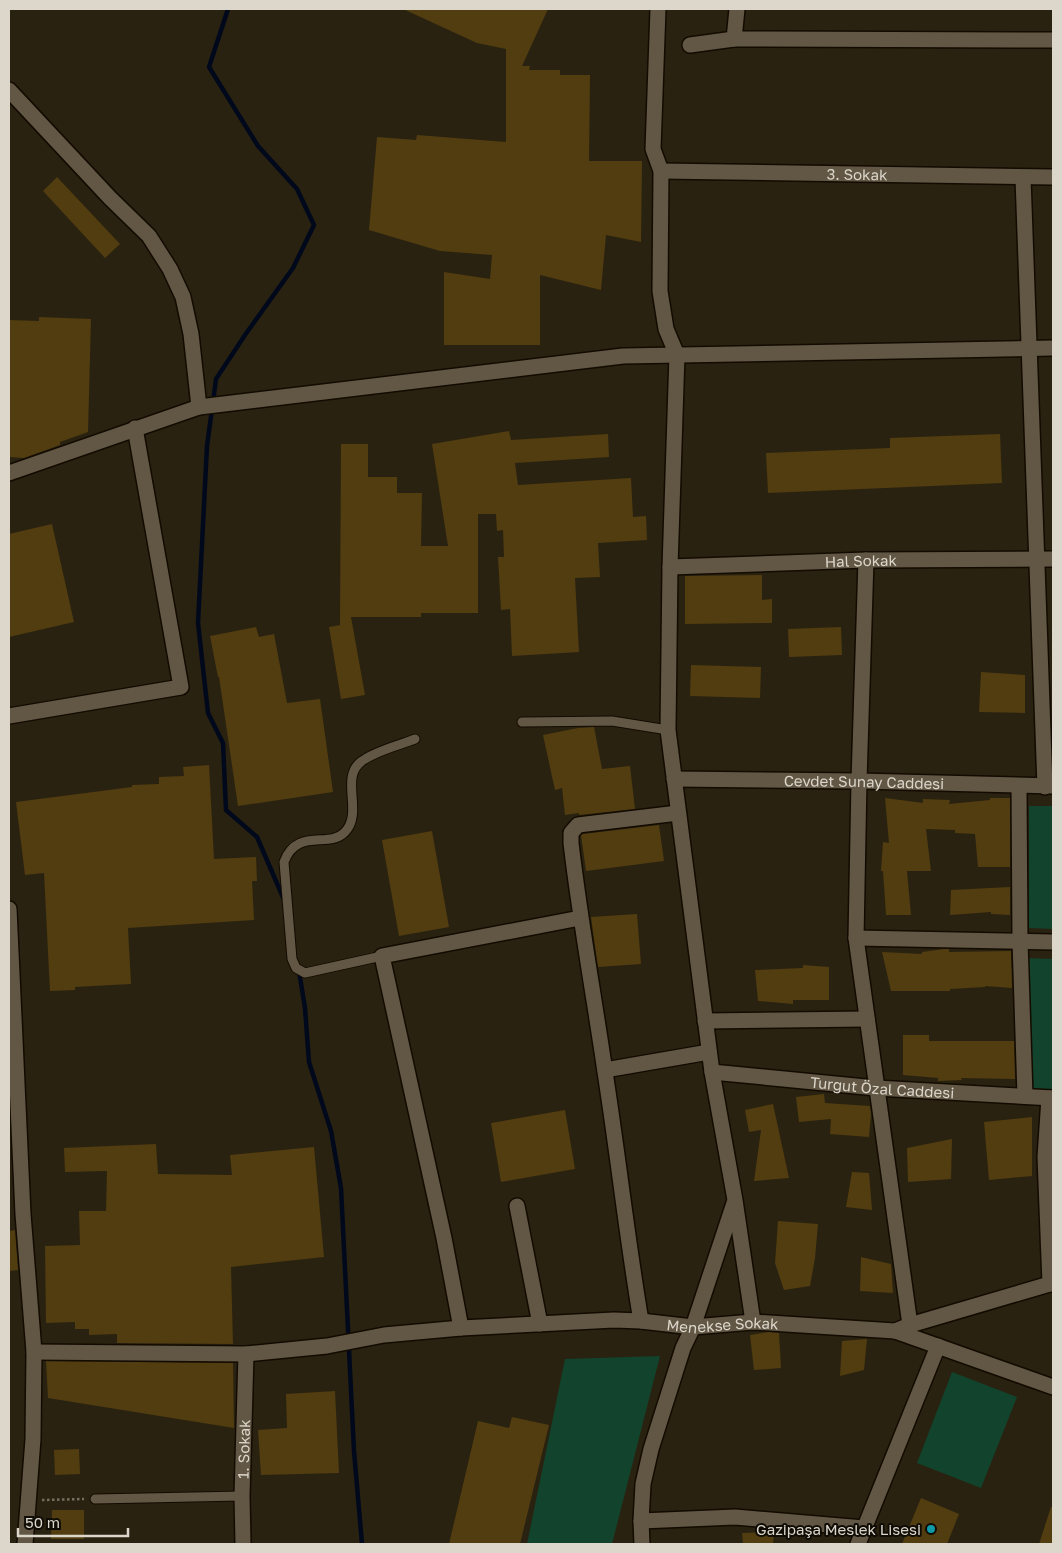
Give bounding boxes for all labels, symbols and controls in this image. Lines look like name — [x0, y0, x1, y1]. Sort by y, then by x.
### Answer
street label: 3. Sokak — [826, 165, 888, 183]
street label: Hal Sokak — [824, 551, 898, 570]
street label: Cevdet Sunay Caddesi — [784, 771, 944, 792]
street label: Turgut Özal Caddesi — [809, 1073, 955, 1101]
street label: Menekse Sokak — [666, 1313, 780, 1336]
street label: 1. Sokak — [233, 1419, 253, 1479]
scale bar — [18, 1506, 128, 1538]
text: 50 m — [25, 1513, 60, 1531]
place label: Gazipaşa Meslek Lisesi — [756, 1520, 921, 1538]
marker: Gazipaşa Meslek Lisesi — [925, 1523, 937, 1535]

